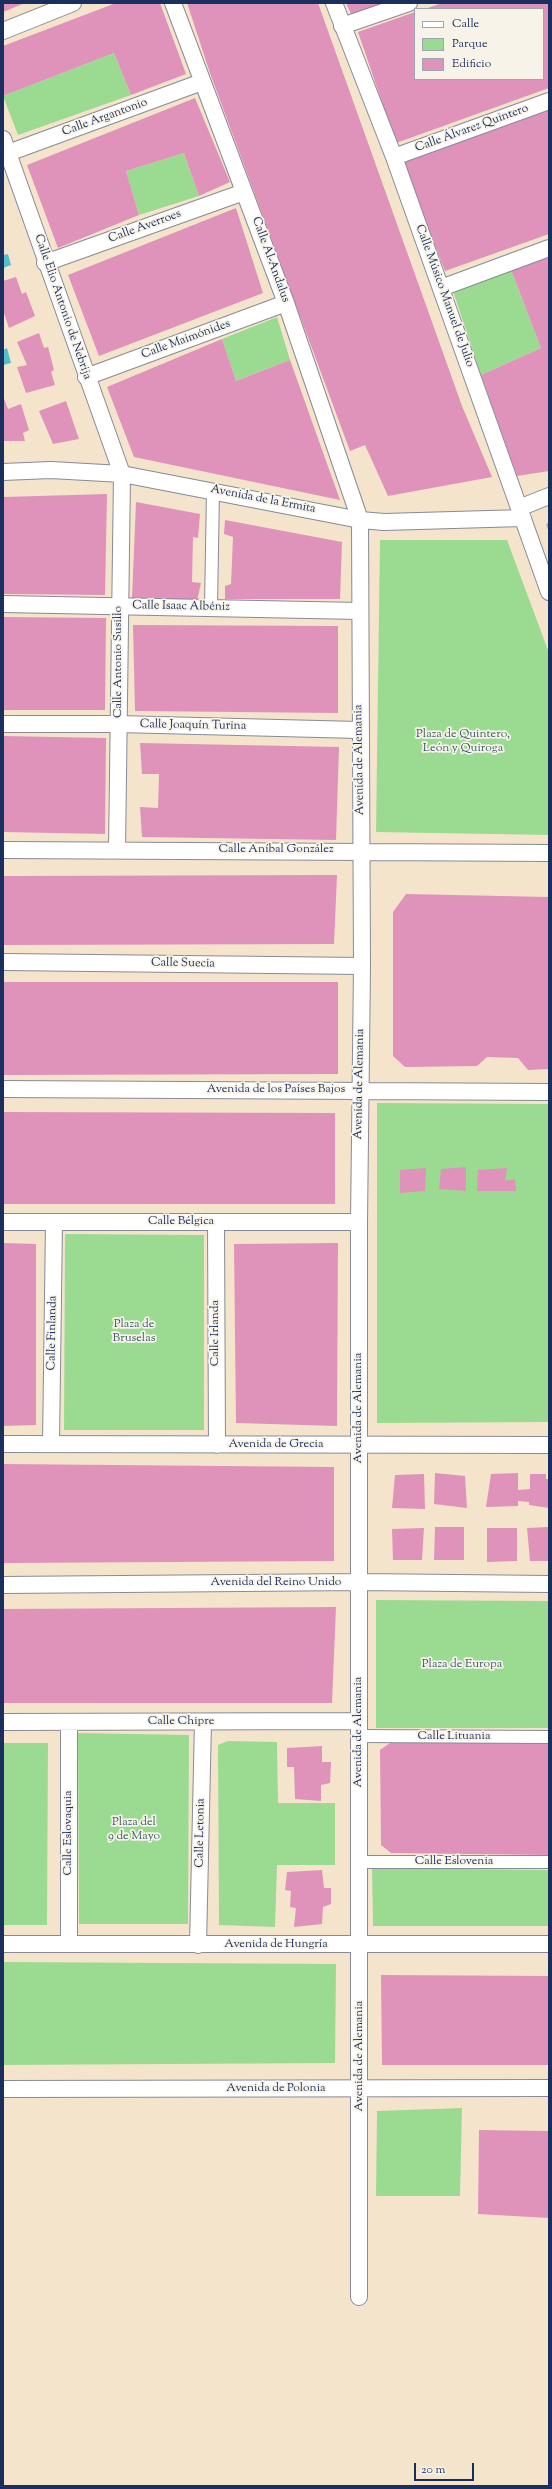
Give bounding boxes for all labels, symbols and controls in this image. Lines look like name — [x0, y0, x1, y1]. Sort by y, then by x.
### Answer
legend — [414, 8, 544, 80]
text: Calle — [452, 15, 479, 33]
text: Parque — [452, 35, 488, 53]
text: Edificio — [452, 55, 491, 73]
street label: Calle Argantonio — [60, 96, 150, 140]
street label: Calle Álvarez Quintero — [413, 102, 531, 156]
street label: Calle Averroes — [107, 207, 183, 247]
street label: Calle Al-Andalus — [248, 215, 292, 305]
street label: Calle Músico Manuel de Julio — [412, 223, 476, 369]
street label: Calle Elio Antonio de Nebrija — [30, 232, 94, 382]
street label: Calle Maimónides — [140, 317, 232, 363]
street label: Avenida de la Ermita — [209, 483, 317, 517]
street label: Calle Isaac Albéniz — [132, 599, 230, 615]
street label: Calle Antonio Susillo — [112, 606, 126, 718]
street label: Avenida de Alemania — [352, 704, 368, 816]
street label: Calle Joaquín Turina — [140, 718, 246, 734]
park label: Plaza de Quintero, León y Quiroga — [416, 728, 510, 756]
street label: Calle Aníbal González — [219, 843, 333, 857]
street label: Calle Suecia — [151, 956, 215, 972]
street label: Avenida de Alemania — [352, 1028, 368, 1140]
street label: Avenida de los Países Bajos — [207, 1083, 345, 1097]
street label: Calle Bélgica — [148, 1215, 214, 1229]
street label: Calle Finlanda — [45, 1295, 61, 1371]
street label: Calle Irlanda — [209, 1300, 223, 1366]
park label: Plaza de Bruselas — [113, 1318, 155, 1346]
street label: Avenida de Alemania — [352, 1353, 366, 1463]
street label: Avenida de Grecia — [228, 1438, 324, 1452]
street label: Avenida del Reino Unido — [211, 1576, 341, 1590]
park label: Plaza de Europa — [422, 1658, 502, 1672]
street label: Avenida de Alemania — [352, 1677, 366, 1787]
street label: Calle Chipre — [148, 1715, 214, 1729]
street label: Calle Lituania — [418, 1730, 490, 1744]
street label: Calle Eslovaquia — [62, 1790, 76, 1876]
street label: Calle Letonia — [193, 1798, 209, 1868]
park label: Plaza del 9 de Mayo — [108, 1816, 160, 1844]
street label: Calle Eslovenia — [415, 1855, 493, 1869]
street label: Avenida de Hungría — [224, 1938, 328, 1952]
street label: Avenida de Alemania — [353, 2001, 367, 2111]
street label: Avenida de Polonia — [226, 2082, 326, 2096]
scale bar — [416, 2455, 476, 2481]
text: 20 m — [421, 2461, 445, 2479]

